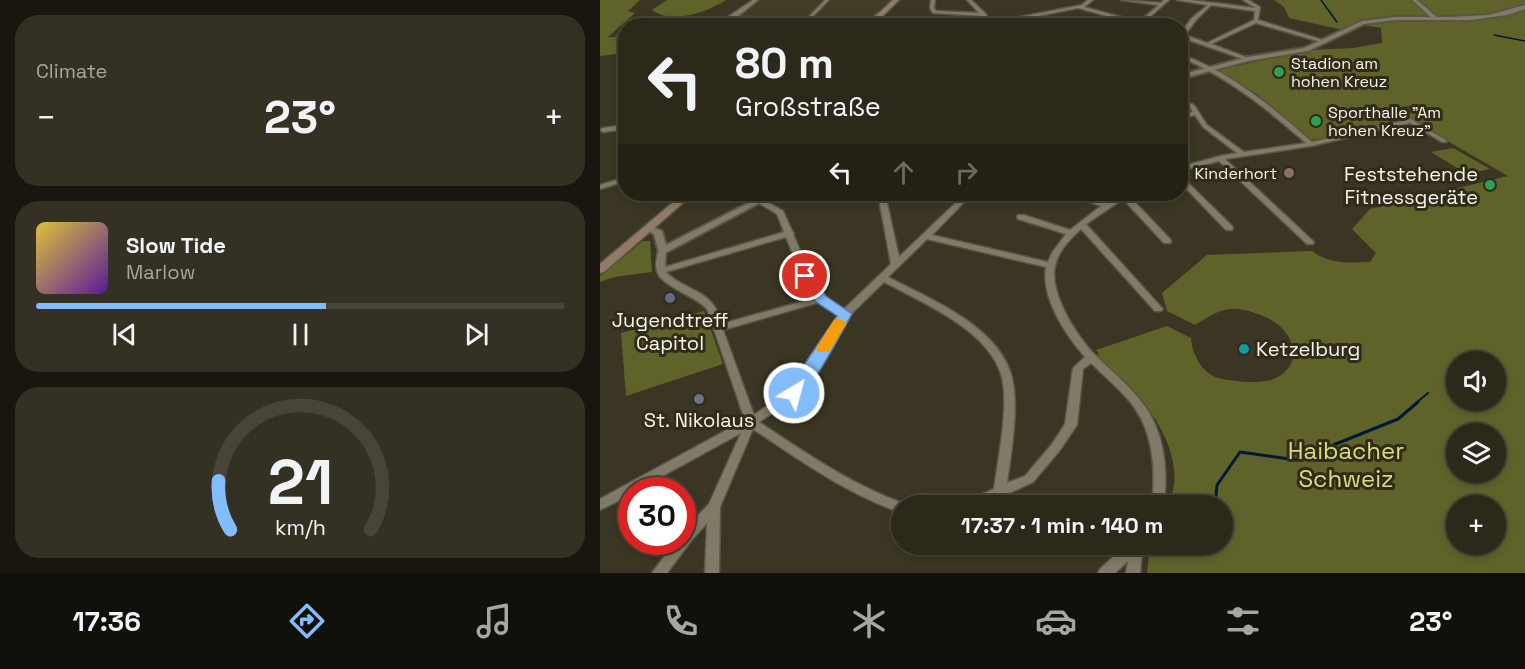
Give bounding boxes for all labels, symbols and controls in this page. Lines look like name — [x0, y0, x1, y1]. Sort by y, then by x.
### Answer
text: 80 m — [735, 37, 834, 90]
icon: left — [636, 42, 714, 120]
place label: Stadion am hohen Kreuz — [1291, 53, 1387, 92]
text: Climate — [36, 58, 107, 84]
marker: Stadion am hohen Kreuz — [1272, 65, 1286, 79]
text: 23° — [264, 89, 336, 146]
text: Großstraße — [735, 89, 881, 124]
text: − — [36, 97, 56, 139]
text: + — [544, 97, 564, 139]
place label: Sporthalle "Am hohen Kreuz" — [1328, 102, 1441, 141]
marker: Sporthalle "Am hohen Kreuz" — [1309, 114, 1323, 128]
icon: left — [824, 156, 857, 189]
icon: ahead — [887, 156, 920, 189]
icon: right — [950, 156, 983, 189]
place label: Feststehende Fitnessgeräte — [1344, 161, 1478, 210]
place label: Kinderhort — [1195, 163, 1277, 184]
marker: Kinderhort — [1282, 166, 1296, 180]
marker: Feststehende Fitnessgeräte — [1483, 178, 1497, 192]
text: Slow Tide — [126, 231, 226, 259]
pin — [779, 250, 830, 301]
text: Marlow — [126, 259, 195, 285]
icon: arrive — [788, 259, 821, 292]
marker: Jugendtreff Capitol — [663, 291, 677, 305]
place label: Jugendtreff Capitol — [612, 307, 728, 356]
icon: previous — [108, 318, 141, 351]
icon: pause — [284, 318, 317, 351]
icon: next — [460, 318, 493, 351]
place label: Ketzelburg — [1256, 336, 1360, 362]
marker: Ketzelburg — [1237, 342, 1251, 356]
map controls — [1446, 351, 1506, 555]
button: sound — [1446, 351, 1506, 411]
position arrow — [762, 361, 826, 425]
marker: St. Nikolaus — [692, 392, 706, 406]
place label: St. Nikolaus — [644, 407, 754, 433]
button: layers — [1446, 423, 1506, 483]
park label: Haibacher Schweiz — [1288, 435, 1404, 494]
text: 21 — [267, 443, 333, 522]
speed limit sign: 30 — [618, 477, 696, 555]
button: + — [1446, 495, 1506, 555]
text: 17:37 · 1 min · 140 m — [961, 511, 1163, 539]
text: km/h — [274, 514, 326, 541]
icon: directions — [286, 600, 328, 642]
icon: music — [473, 600, 515, 642]
icon: phone — [660, 600, 702, 642]
icon: climate — [848, 600, 890, 642]
icon: car — [1035, 600, 1077, 642]
icon: filters — [1222, 600, 1264, 642]
text: 17:36 — [73, 604, 141, 639]
text: 23° — [1409, 604, 1452, 639]

